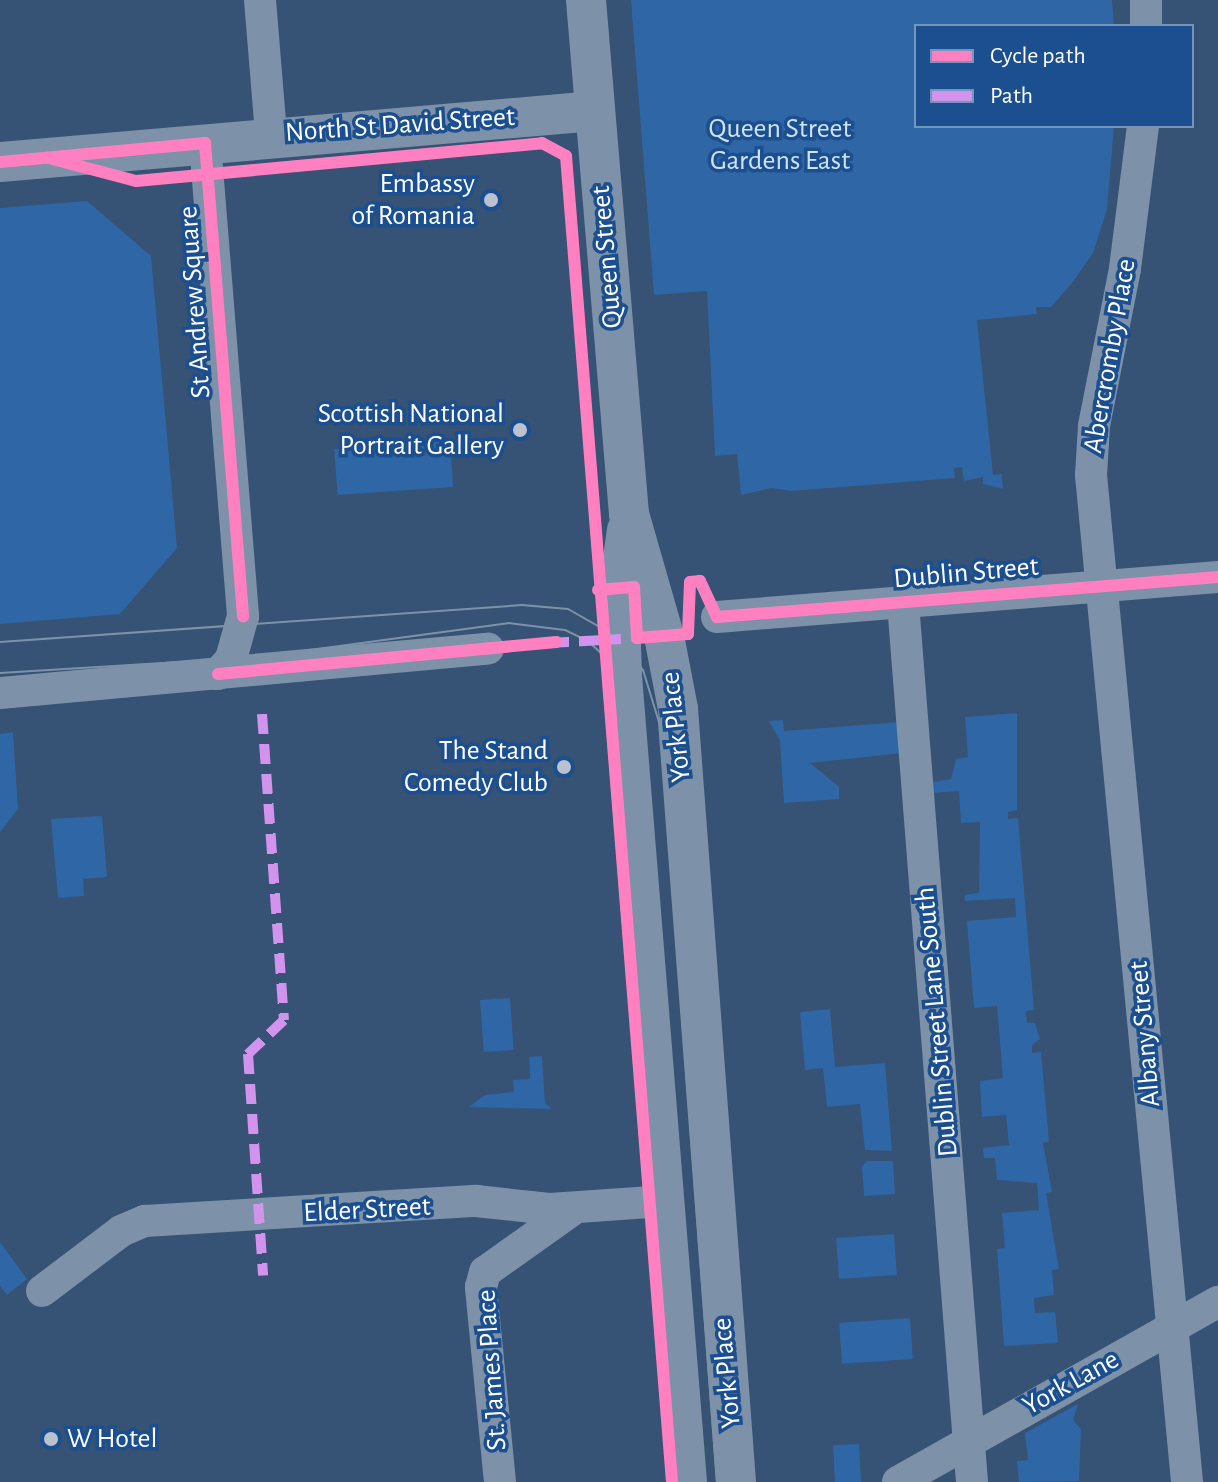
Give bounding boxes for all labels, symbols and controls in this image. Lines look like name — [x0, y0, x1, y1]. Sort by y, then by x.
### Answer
legend — [914, 24, 1194, 128]
text: Cycle path — [990, 44, 1086, 68]
text: Path — [990, 84, 1033, 108]
street label: North St David Street — [284, 100, 516, 150]
park label: Queen Street Gardens East — [709, 112, 851, 178]
place label: Embassy of Romania — [351, 167, 475, 233]
street label: Queen Street — [584, 184, 630, 330]
marker: Embassy of Romania — [482, 191, 500, 209]
street label: St Andrew Square — [172, 205, 218, 399]
street label: Abercromby Place — [1076, 256, 1144, 456]
place label: Scottish National Portrait Gallery — [318, 397, 504, 463]
marker: Scottish National Portrait Gallery — [511, 421, 529, 439]
street label: Dublin Street — [892, 550, 1040, 596]
street label: York Place — [653, 670, 699, 784]
place label: The Stand Comedy Club — [404, 734, 548, 800]
marker: The Stand Comedy Club — [555, 758, 573, 776]
street label: Dublin Street Lane South — [908, 886, 966, 1158]
street label: Albany Street — [1122, 960, 1168, 1108]
street label: Elder Street — [303, 1190, 431, 1230]
street label: St. James Place — [470, 1288, 514, 1452]
street label: York Place — [705, 1316, 749, 1430]
street label: York Lane — [1017, 1343, 1125, 1423]
place label: W Hotel — [67, 1422, 157, 1456]
marker: W Hotel — [42, 1430, 60, 1448]

